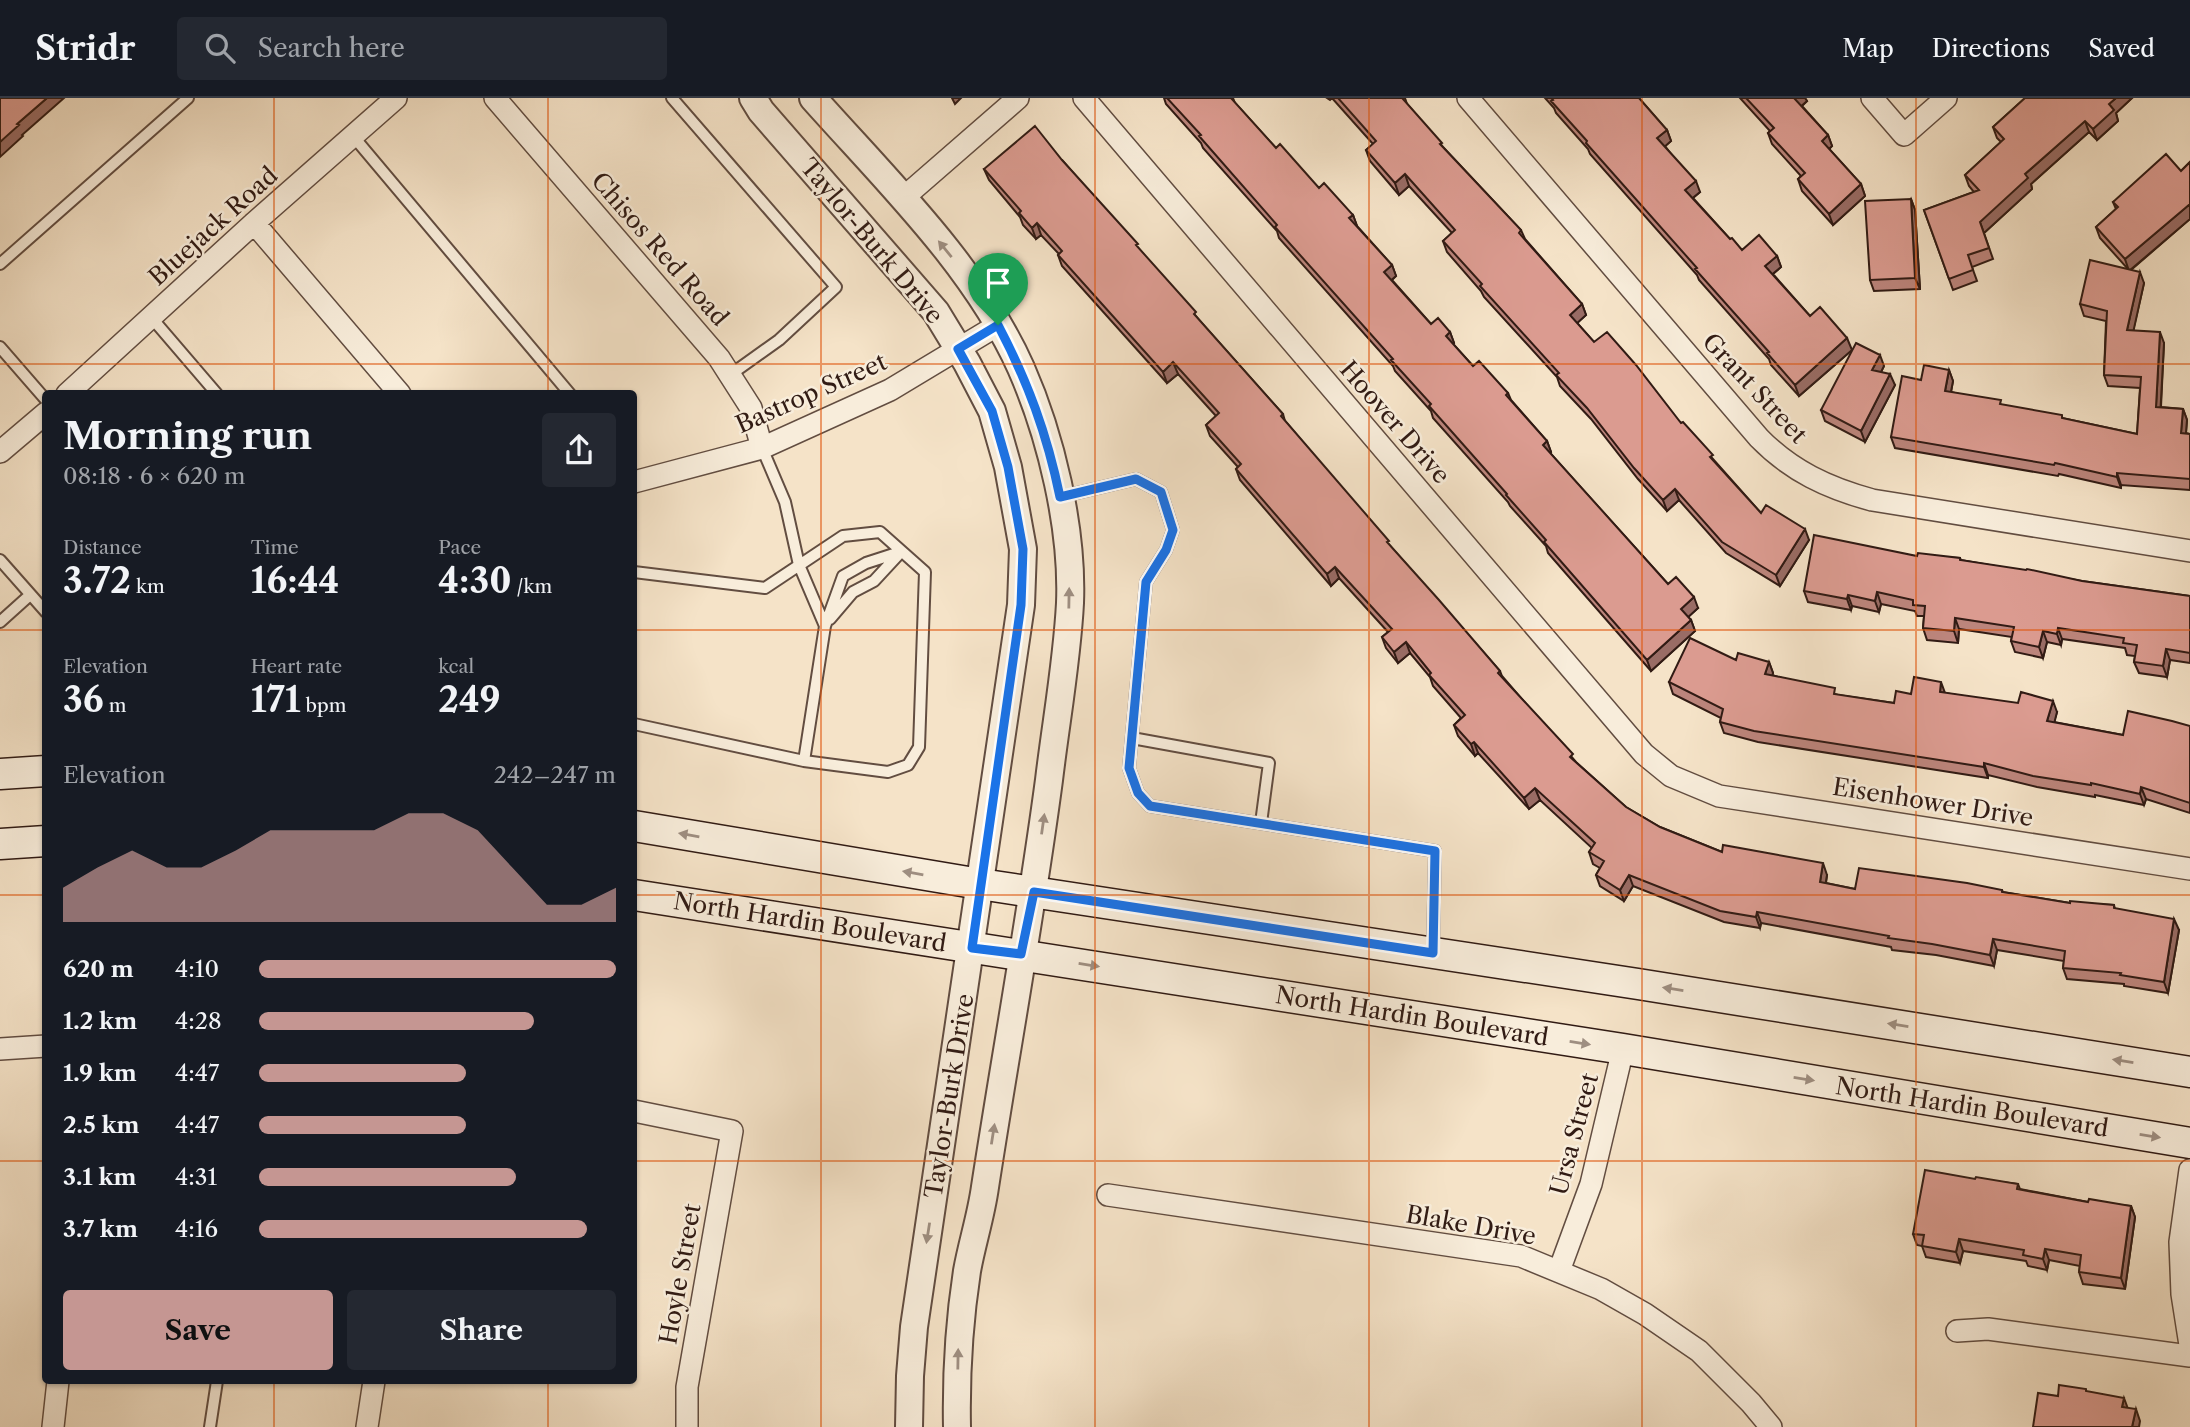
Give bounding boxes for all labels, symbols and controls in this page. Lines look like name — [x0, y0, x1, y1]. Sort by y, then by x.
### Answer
search box — [177, 17, 667, 80]
text: Stridr — [35, 28, 135, 69]
icon: search — [201, 29, 239, 67]
text: Search here — [257, 32, 405, 64]
text: Map — [1842, 34, 1894, 63]
text: Directions — [1932, 34, 2050, 63]
text: Saved — [2088, 34, 2155, 63]
street label: Taylor-Burk Drive — [794, 153, 950, 329]
street label: Bluejack Road — [143, 160, 284, 291]
street label: Chisos Red Road — [585, 166, 735, 332]
one-way arrow — [938, 241, 953, 259]
pin — [968, 253, 1028, 325]
icon: arrive — [979, 264, 1017, 302]
street label: Grant Street — [1697, 327, 1814, 449]
street label: Bastrop Street — [731, 347, 891, 439]
street label: Hoover Drive — [1334, 355, 1456, 489]
text: Morning run — [63, 412, 312, 459]
button: share — [542, 413, 616, 487]
text: 08:18 · 6 × 620 m — [63, 462, 245, 490]
text: Distance — [63, 536, 142, 559]
text: Time — [251, 536, 299, 559]
text: Pace — [438, 536, 481, 559]
text: 3.72 — [63, 559, 131, 602]
text: 16:44 — [251, 559, 339, 602]
text: 4:30 — [438, 559, 512, 602]
text: km — [131, 575, 165, 598]
text: /km — [512, 575, 552, 598]
one-way arrow — [1063, 587, 1075, 609]
text: Elevation — [63, 655, 148, 678]
text: Heart rate — [251, 655, 342, 678]
text: kcal — [438, 655, 474, 678]
text: 36 — [63, 678, 104, 721]
text: 171 — [251, 678, 300, 721]
text: 249 — [438, 678, 501, 721]
text: m — [104, 694, 126, 717]
text: bpm — [300, 694, 346, 717]
text: Elevation — [63, 761, 166, 789]
text: 242–247 m — [494, 761, 616, 789]
street label: Eisenhower Drive — [1831, 772, 2035, 832]
one-way arrow — [1037, 813, 1048, 835]
one-way arrow — [678, 829, 700, 840]
one-way arrow — [902, 867, 924, 878]
street label: North Hardin Boulevard — [672, 886, 949, 958]
text: 620 m — [63, 955, 134, 983]
text: 4:10 — [175, 955, 219, 983]
one-way arrow — [1078, 960, 1100, 971]
street label: North Hardin Boulevard — [1274, 980, 1551, 1052]
one-way arrow — [1662, 983, 1684, 994]
street label: Taylor-Burk Drive — [919, 992, 979, 1200]
text: 1.2 km — [63, 1007, 137, 1035]
text: 4:28 — [175, 1007, 222, 1035]
one-way arrow — [1887, 1019, 1909, 1030]
one-way arrow — [1569, 1037, 1591, 1048]
one-way arrow — [2112, 1055, 2134, 1066]
text: 1.9 km — [63, 1059, 137, 1087]
text: 4:47 — [175, 1059, 219, 1087]
street label: Ursa Street — [1544, 1069, 1604, 1198]
street label: North Hardin Boulevard — [1834, 1071, 2111, 1143]
one-way arrow — [1793, 1074, 1815, 1085]
text: 2.5 km — [63, 1111, 139, 1139]
text: 4:47 — [175, 1111, 219, 1139]
one-way arrow — [988, 1123, 999, 1145]
one-way arrow — [2139, 1131, 2161, 1142]
text: 3.1 km — [63, 1163, 137, 1191]
text: 4:31 — [175, 1163, 217, 1191]
street label: Blake Drive — [1404, 1199, 1538, 1251]
street label: Hoyle Street — [653, 1201, 707, 1347]
text: 3.7 km — [63, 1215, 138, 1243]
text: 4:16 — [175, 1215, 218, 1243]
one-way arrow — [922, 1222, 933, 1244]
button: Save — [63, 1290, 333, 1370]
button: Share — [347, 1290, 616, 1370]
one-way arrow — [952, 1348, 964, 1370]

